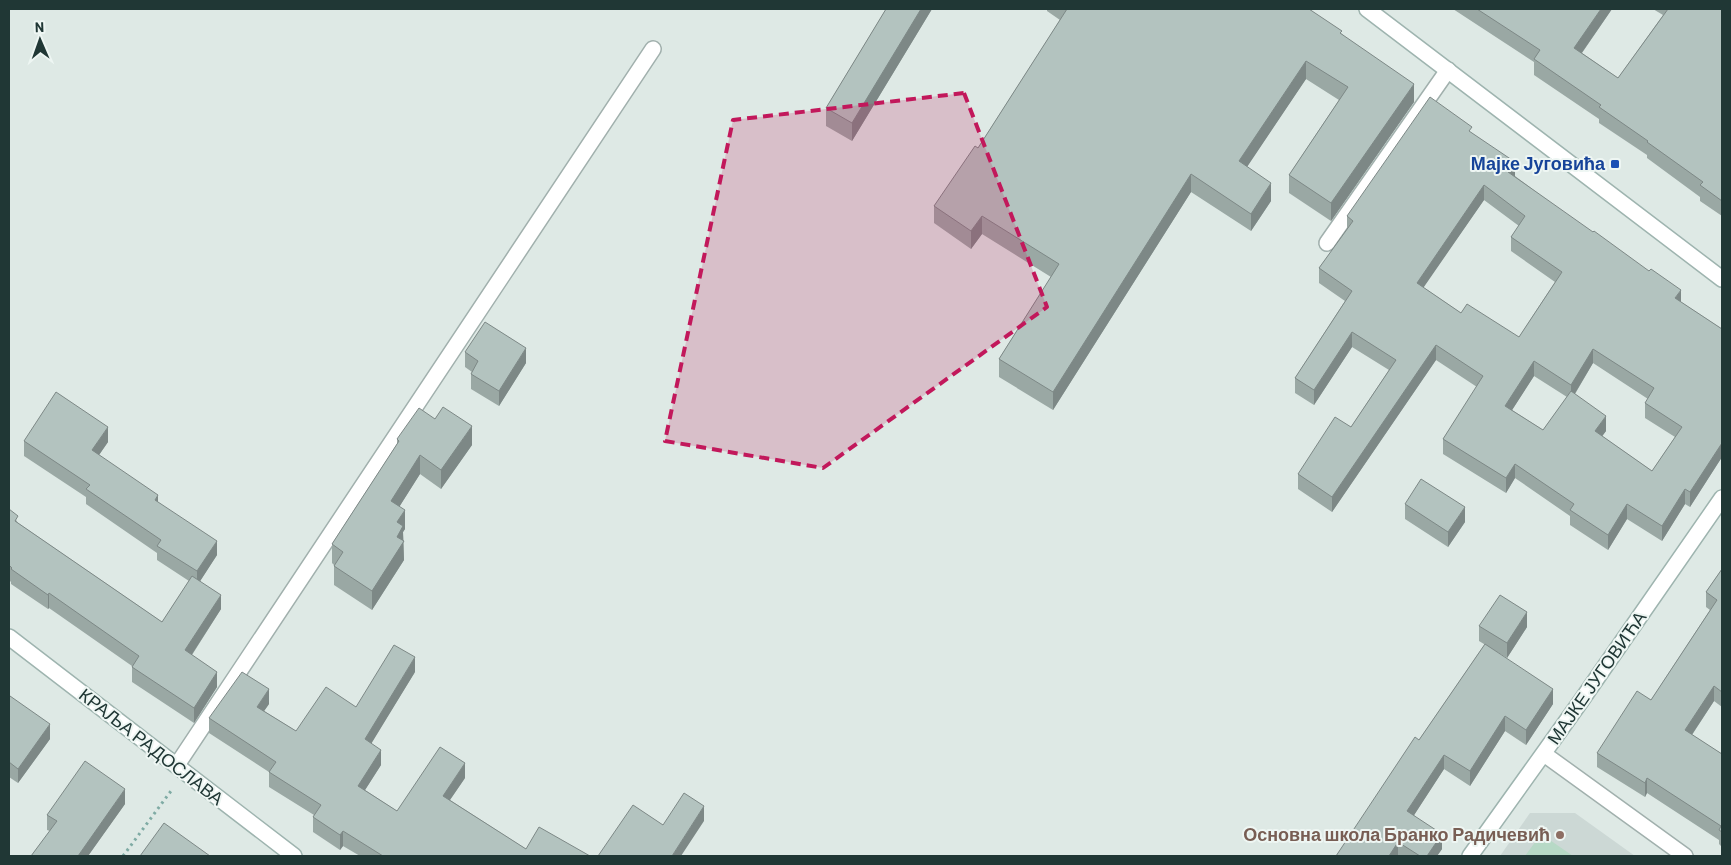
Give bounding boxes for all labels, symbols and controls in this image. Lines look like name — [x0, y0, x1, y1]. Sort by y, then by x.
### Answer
north arrow — [15, 15, 65, 65]
text: N — [35, 18, 44, 35]
place label: Мајке Југовића — [1471, 152, 1606, 174]
marker: Мајке Југовића — [1609, 158, 1621, 170]
street label: МАЈКЕ ЈУГОВИЋА — [1542, 607, 1650, 748]
street label: КРАЉА РАДОСЛАВА — [75, 683, 228, 809]
place label: Основна школа Бранко Радичевић — [1243, 823, 1550, 845]
marker: Основна школа Бранко Радичевић — [1554, 829, 1566, 841]

